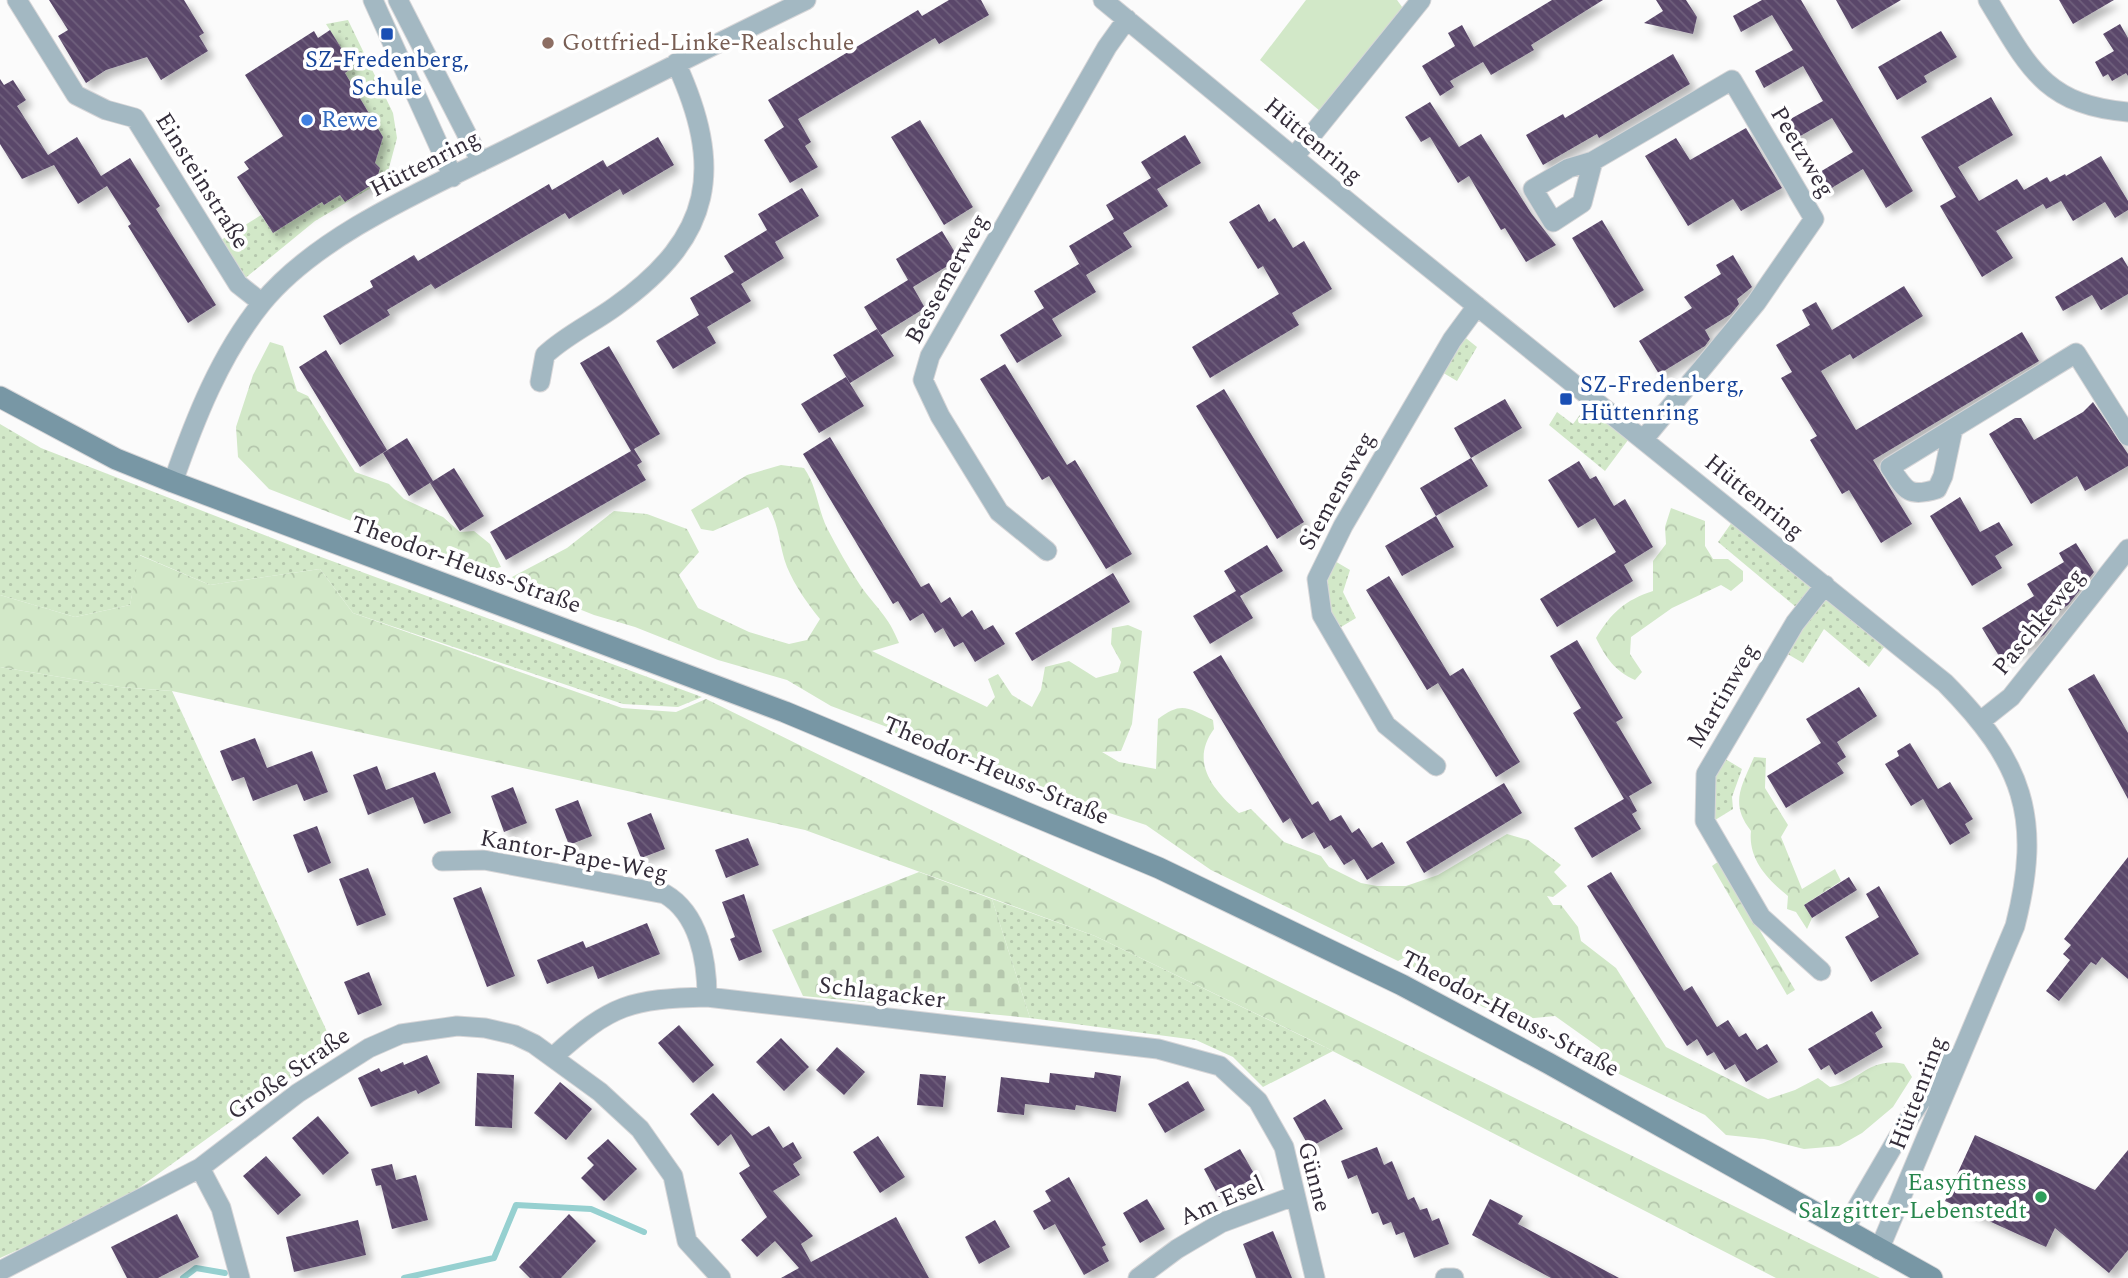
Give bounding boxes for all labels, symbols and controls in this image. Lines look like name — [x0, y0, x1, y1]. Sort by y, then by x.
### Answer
place label: Gottfried-Linke-Realschule — [562, 25, 854, 61]
marker: SZ-Fredenberg, Schule — [379, 26, 395, 42]
marker: Gottfried-Linke-Realschule — [540, 35, 556, 51]
place label: SZ-Fredenberg, Schule — [305, 42, 469, 106]
street label: Hüttenring — [1256, 89, 1370, 193]
street label: Peetzweg — [1761, 99, 1843, 205]
place label: Rewe — [321, 102, 378, 138]
street label: Einsteinstraße — [146, 106, 258, 256]
marker: Rewe — [299, 112, 315, 128]
street label: Hüttenring — [364, 121, 486, 207]
street label: Bessemerweg — [896, 207, 998, 351]
place label: SZ-Fredenberg, Hüttenring — [1580, 367, 1744, 431]
marker: SZ-Fredenberg, Hüttenring — [1558, 391, 1574, 407]
street label: Siemensweg — [1289, 425, 1385, 557]
street label: Hüttenring — [1696, 445, 1812, 549]
street label: Theodor-Heuss-Straße — [346, 507, 586, 623]
street label: Paschkeweg — [1984, 560, 2094, 684]
street label: Martinweg — [1678, 636, 1768, 756]
street label: Theodor-Heuss-Straße — [877, 707, 1115, 835]
street label: Kantor-Pape-Weg — [477, 820, 671, 892]
street label: Theodor-Heuss-Straße — [1394, 941, 1626, 1087]
street label: Schlagacker — [817, 967, 947, 1019]
street label: Große Straße — [220, 1018, 358, 1130]
street label: Hüttenring — [1880, 1031, 1956, 1155]
street label: Günne — [1287, 1138, 1341, 1216]
place label: Easyfitness Salzgitter-Lebenstedt — [1798, 1165, 2027, 1229]
street label: Am Esel — [1174, 1166, 1270, 1236]
marker: Easyfitness Salzgitter-Lebenstedt — [2033, 1189, 2049, 1205]

